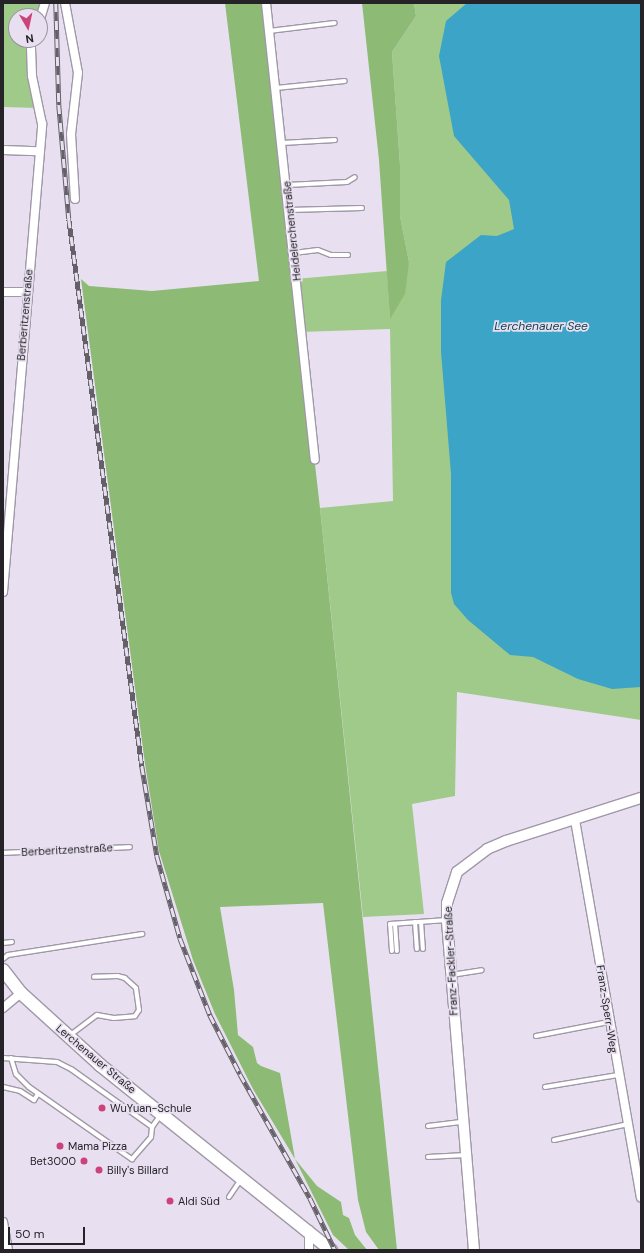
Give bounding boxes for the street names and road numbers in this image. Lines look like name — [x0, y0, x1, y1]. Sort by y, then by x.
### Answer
street label: Heidelerchenstraße — [280, 180, 304, 282]
street label: Berberitzenstraße — [14, 269, 36, 361]
street label: Berberitzenstraße — [21, 841, 113, 859]
street label: Franz-Fackler-Straße — [442, 906, 460, 1016]
street label: Franz-Sperr-Weg — [594, 964, 620, 1054]
street label: Lerchenauer Straße — [53, 1022, 139, 1096]

